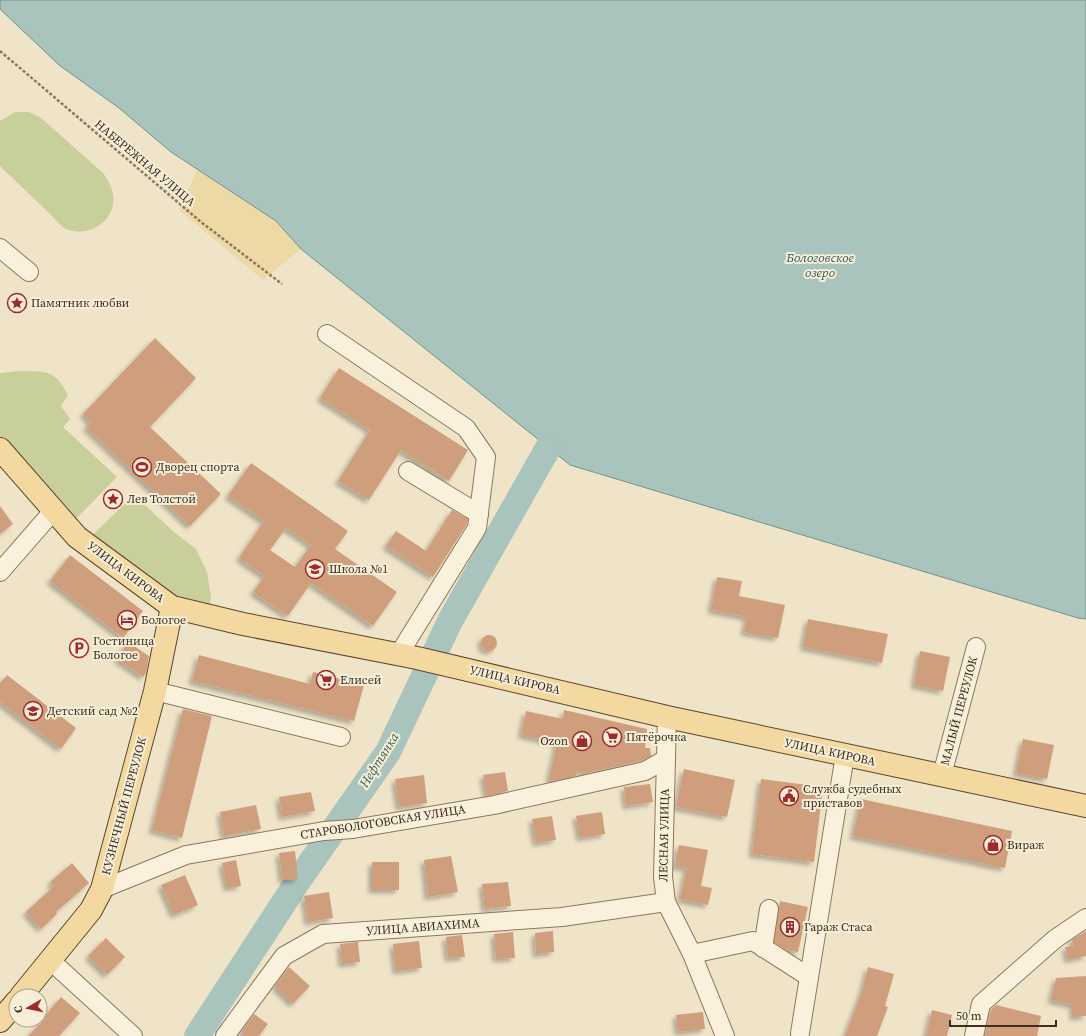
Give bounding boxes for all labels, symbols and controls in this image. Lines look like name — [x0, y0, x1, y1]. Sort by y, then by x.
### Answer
street label: НАБЕРЕЖНАЯ УЛИЦА — [91, 116, 199, 210]
water label: Бологовское озеро — [785, 249, 855, 281]
place icon: Памятник любви — [6, 292, 28, 314]
place label: Памятник любви — [31, 295, 130, 311]
sports icon: Дворец спорта — [131, 456, 153, 478]
place label: Дворец спорта — [156, 459, 240, 475]
place icon: Лев Толстой — [102, 488, 124, 510]
place label: Лев Толстой — [127, 491, 196, 507]
street label: УЛИЦА КИРОВА — [84, 538, 168, 606]
school or university icon: Школа №1 — [304, 558, 326, 580]
place label: Школа №1 — [329, 561, 388, 577]
hotel icon: Бологое — [116, 609, 138, 631]
place label: Бологое — [141, 612, 186, 628]
place label: Гостиница Бологое — [93, 633, 155, 663]
parking icon: Гостиница Бологое — [68, 637, 90, 659]
street label: МАЛЫЙ ПЕРЕУЛОК — [937, 655, 981, 767]
street label: УЛИЦА КИРОВА — [468, 662, 562, 698]
supermarket icon: Елисей — [315, 669, 337, 691]
place label: Елисей — [340, 672, 382, 688]
school or university icon: Детский сад №2 — [22, 700, 44, 722]
place label: Детский сад №2 — [47, 703, 138, 719]
supermarket icon: Пятёрочка — [601, 726, 623, 748]
water label: Нефтянка — [355, 729, 403, 791]
place label: Пятёрочка — [626, 729, 687, 745]
shop icon: Ozon — [571, 730, 593, 752]
place label: Ozon — [540, 733, 568, 749]
street label: КУЗНЕЧНЫЙ ПЕРЕУЛОК — [98, 735, 150, 877]
street label: УЛИЦА КИРОВА — [783, 735, 877, 769]
place label: Служба судебных приставов — [803, 781, 902, 811]
public building icon: Служба судебных приставов — [778, 785, 800, 807]
street label: ЛЕСНАЯ УЛИЦА — [655, 788, 673, 882]
street label: СТАРОБОЛОГОВСКАЯ УЛИЦА — [299, 801, 467, 843]
shop icon: Вираж — [982, 834, 1004, 856]
place label: Вираж — [1007, 837, 1044, 853]
street label: УЛИЦА АВИАХИМА — [366, 915, 480, 939]
building icon: Гараж Стаса — [779, 916, 801, 938]
place label: Гараж Стаса — [804, 919, 873, 935]
north arrow — [8, 988, 48, 1028]
scale bar — [950, 1002, 1056, 1028]
text: С — [11, 1005, 27, 1014]
text: 50 m — [956, 1008, 982, 1024]

